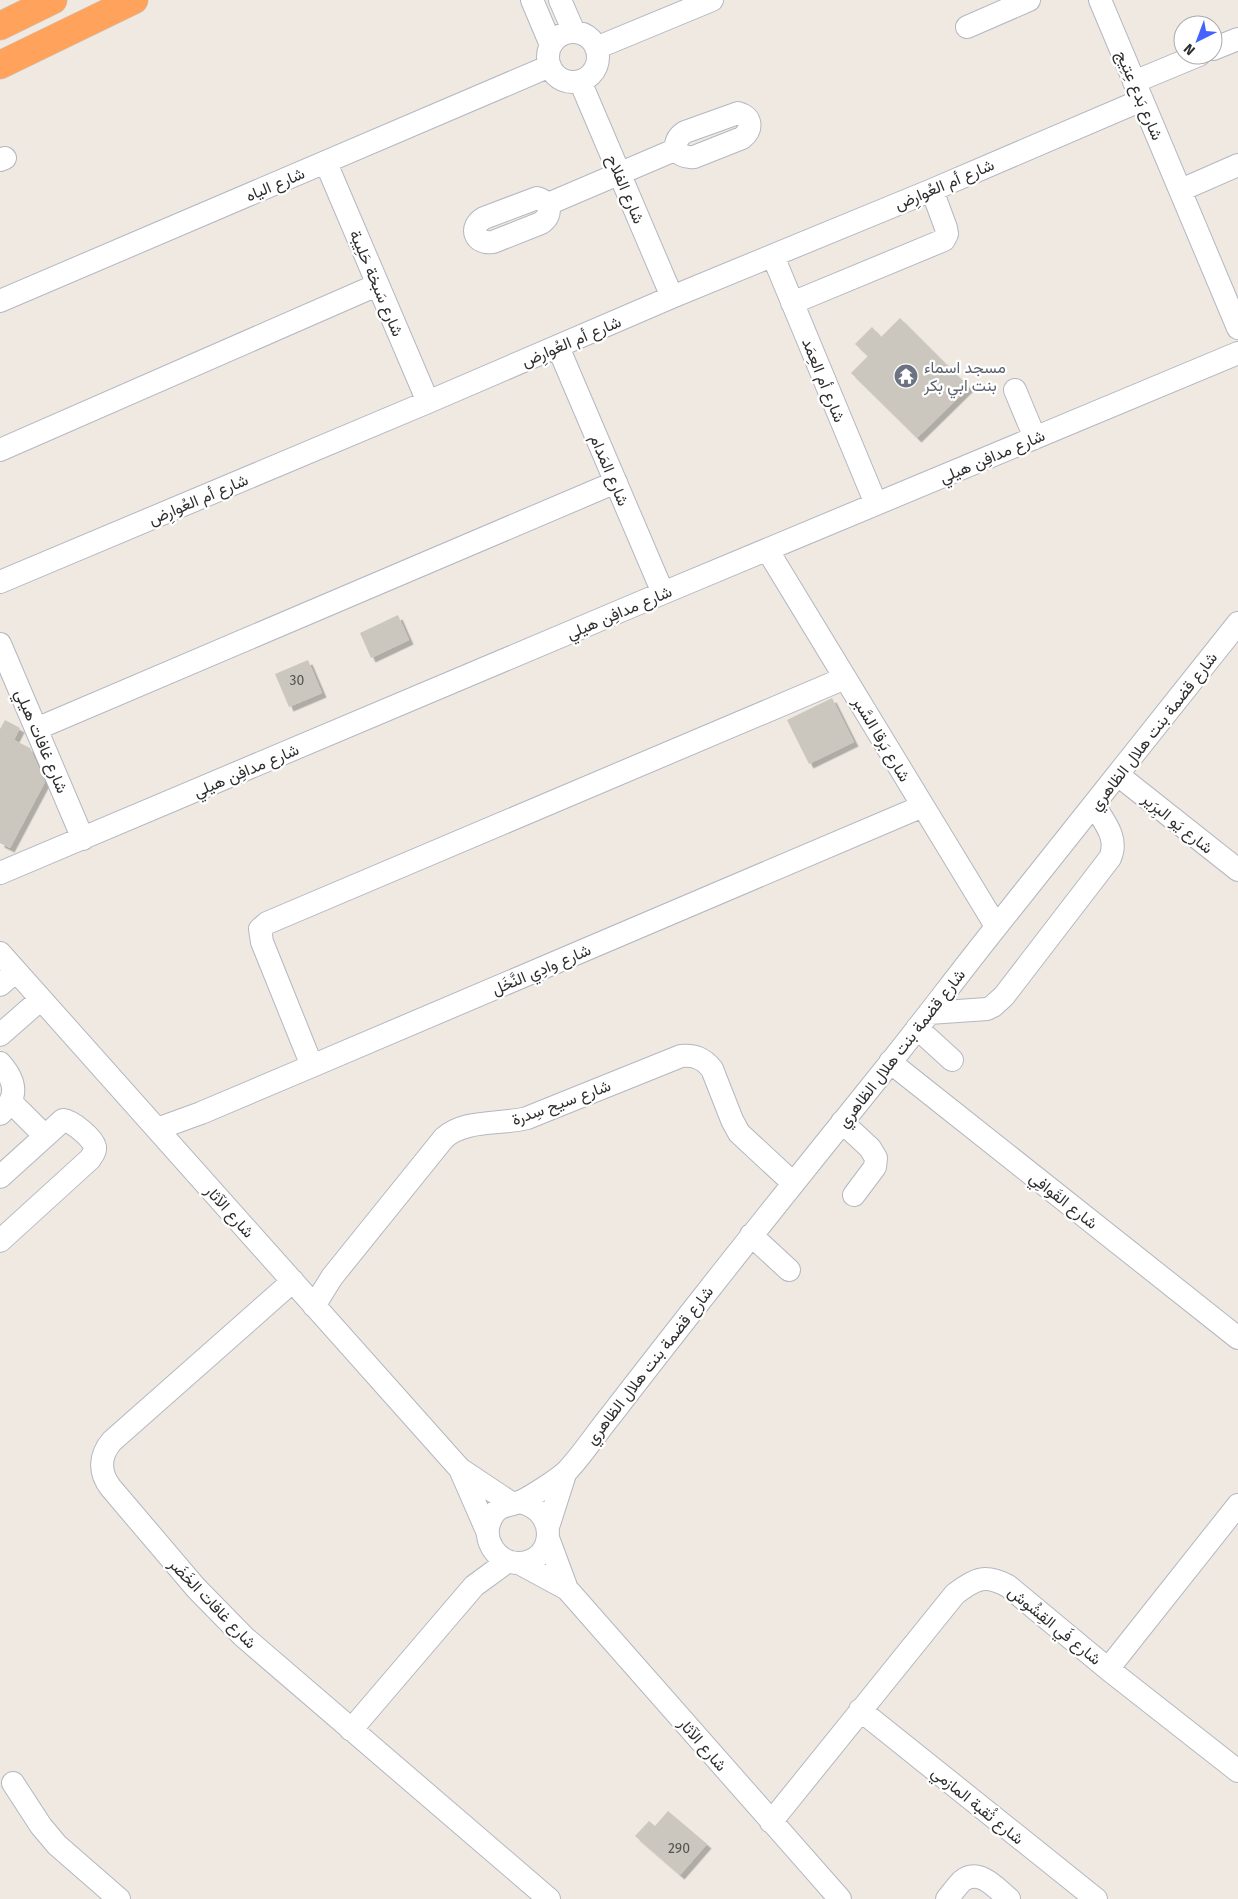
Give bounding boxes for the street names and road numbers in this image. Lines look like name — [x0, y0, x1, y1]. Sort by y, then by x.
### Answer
street label: شارع بَدع عِتِيج — [1110, 48, 1167, 144]
street label: شارع الفلاح — [601, 152, 649, 227]
street label: شارع أم العُوارِض — [892, 155, 998, 217]
street label: شارع الياه — [243, 164, 308, 207]
street label: شارع سَبخة حَلِيبة — [344, 227, 407, 340]
street label: شارع أم العُوارِض — [519, 312, 625, 374]
street label: شارع أم العِمَد — [796, 335, 849, 426]
street label: شارع مدافِن هيلي — [937, 426, 1049, 491]
street label: شارع المَدام — [584, 432, 633, 510]
street label: شارع أم العُوارِض — [146, 470, 252, 532]
street label: شارع مدافِن هيلي — [564, 582, 676, 647]
street label: شارع قضمة بنت هلال الظاهري — [1086, 648, 1224, 817]
street label: شارع غافات هيلي — [7, 686, 72, 798]
street label: شارع بَرقا السَّبر — [847, 693, 914, 786]
street label: شارع مدافِن هيلي — [191, 740, 303, 805]
street label: شارع يَو البِرَير — [1136, 789, 1217, 860]
street label: شارع وادِي النَّخَل — [489, 940, 595, 1003]
street label: شارع قضمة بنت هلال الظاهري — [834, 965, 972, 1134]
street label: شارع سيح سِدرة — [509, 1076, 614, 1131]
street label: شارع القَوافِي — [1023, 1168, 1102, 1236]
street label: شارع الآثار — [199, 1180, 258, 1243]
street label: شارع قضمة بنت هلال الظاهري — [582, 1282, 720, 1451]
street label: شارع غافات الخَضَر — [163, 1554, 260, 1654]
street label: شارع فَي القِشُوش — [1002, 1582, 1105, 1672]
street label: شارع الآثار — [672, 1713, 731, 1776]
street label: شارع ثُقبة المازمي — [925, 1762, 1028, 1851]

